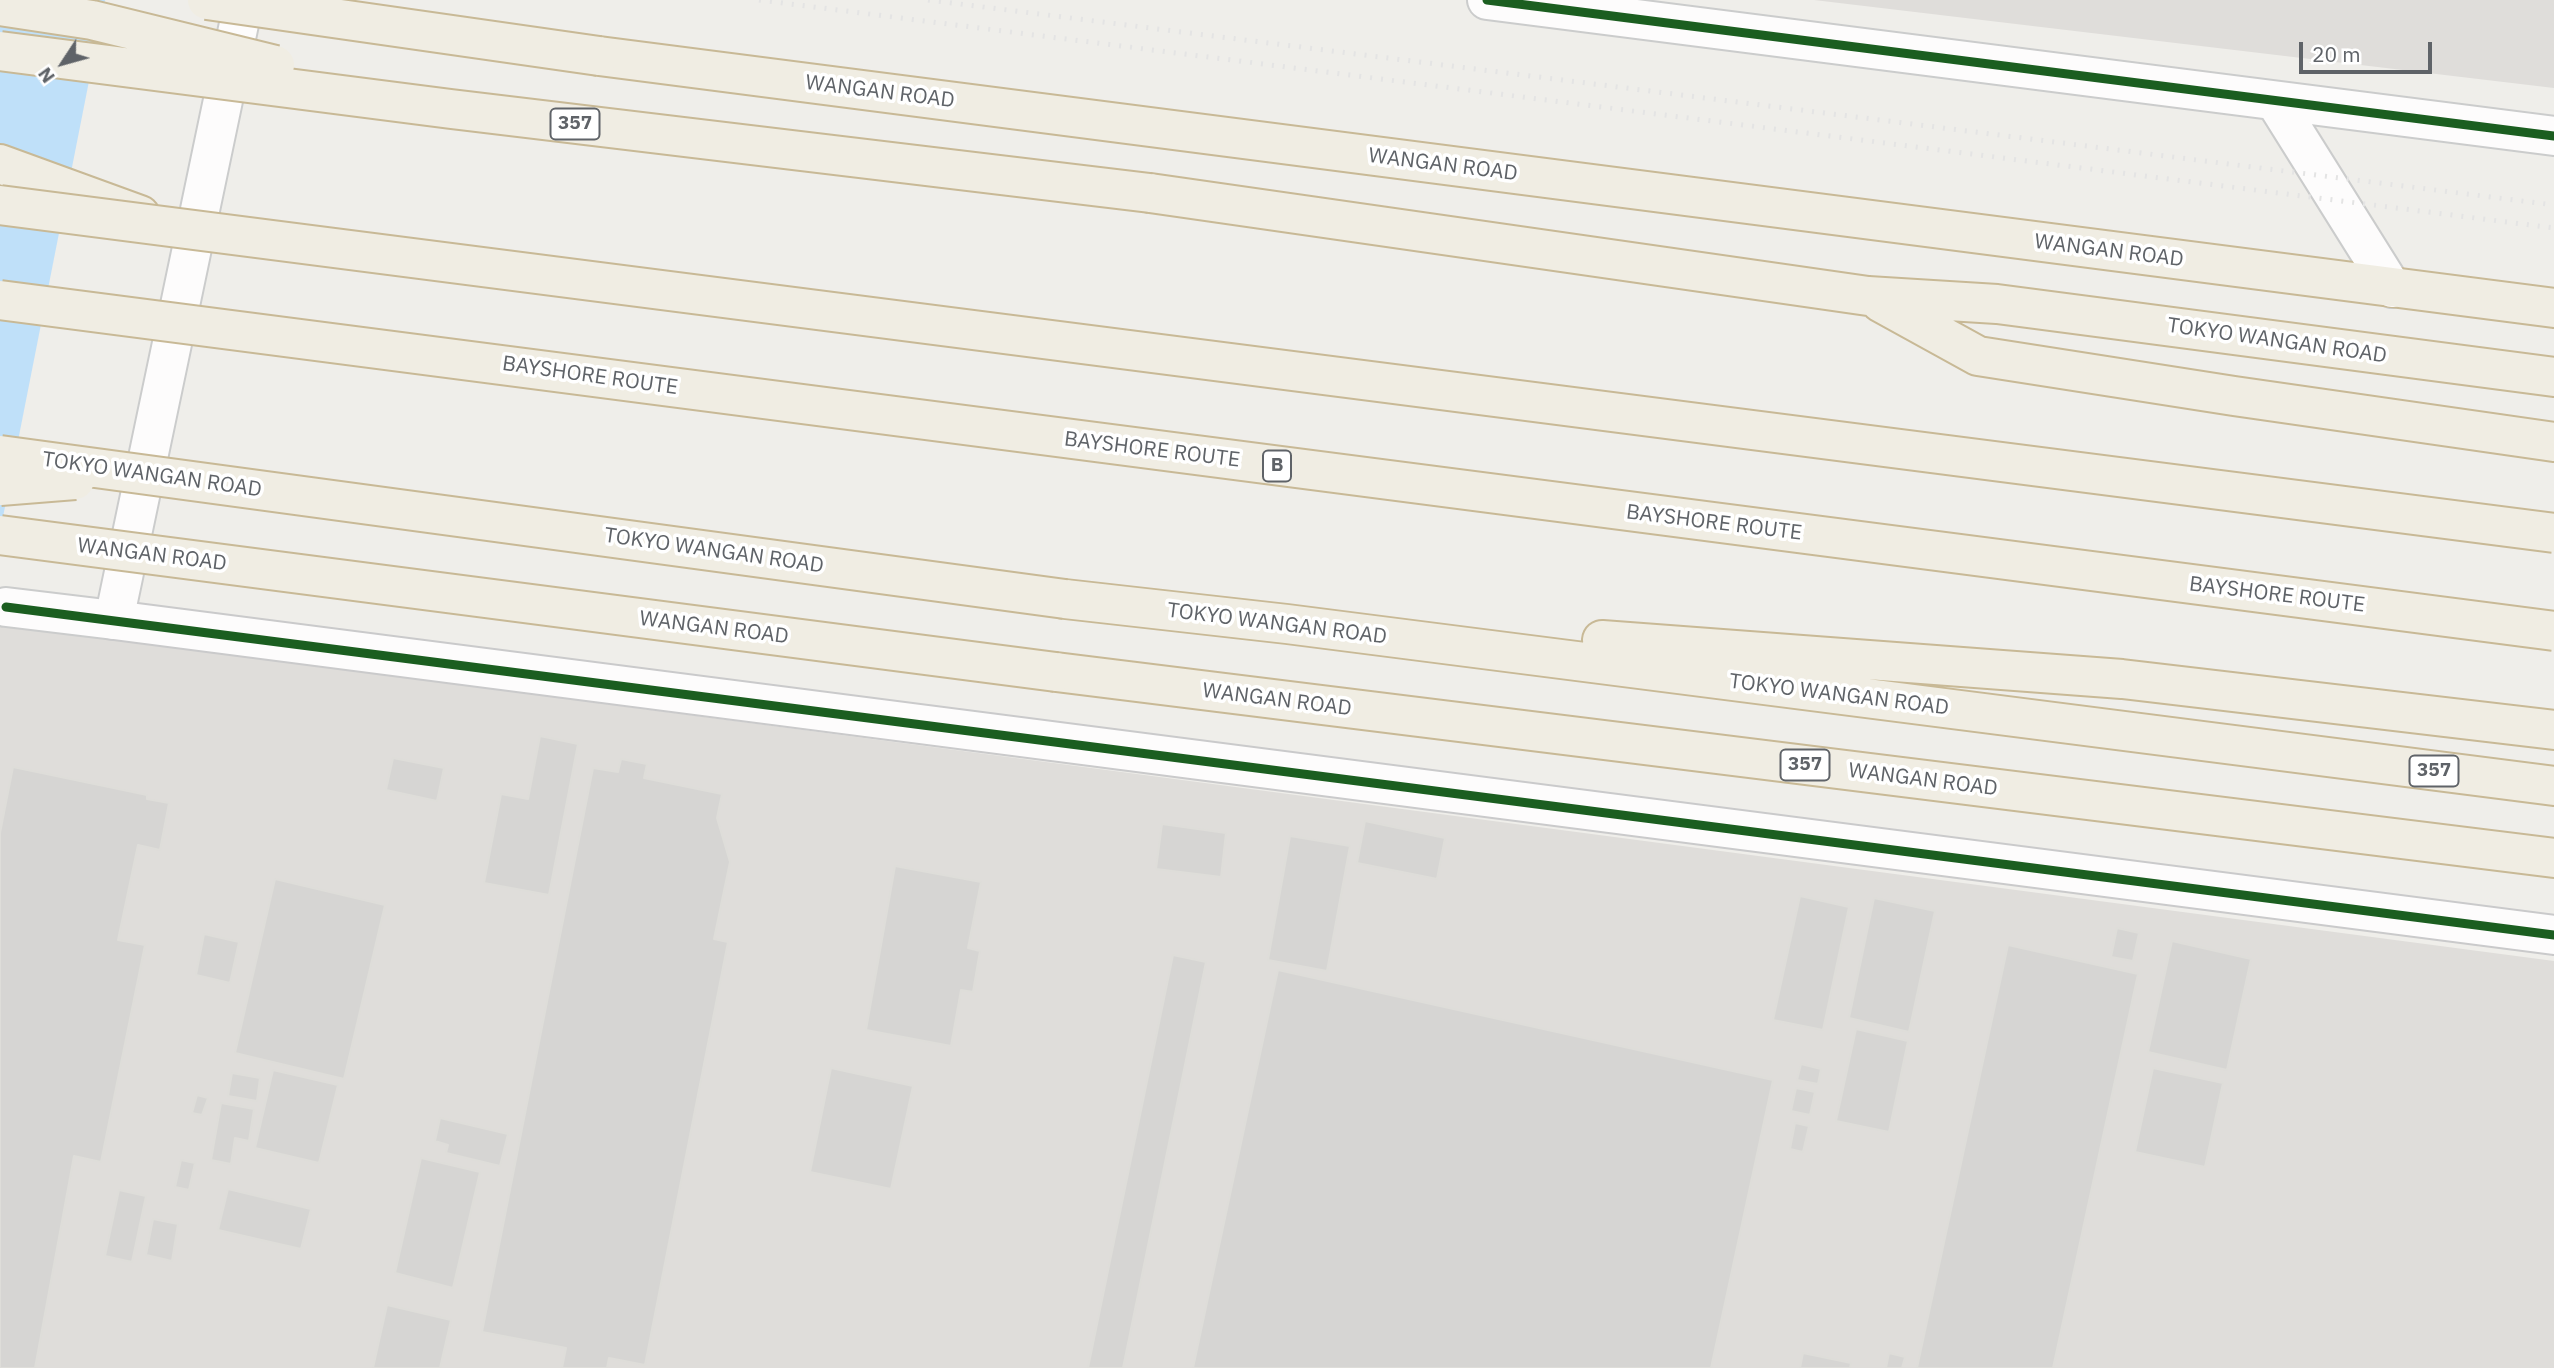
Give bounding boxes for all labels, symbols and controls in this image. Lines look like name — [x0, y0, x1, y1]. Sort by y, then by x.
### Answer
north arrow — [28, 28, 98, 98]
scale bar — [2302, 28, 2435, 72]
text: 20 m — [2312, 40, 2361, 68]
text: N — [32, 63, 60, 88]
street label: WANGAN ROAD — [804, 70, 956, 114]
road number: 357 — [550, 108, 600, 140]
street label: WANGAN ROAD — [1367, 143, 1519, 187]
street label: WANGAN ROAD — [2033, 229, 2185, 273]
street label: TOKYO WANGAN ROAD — [2166, 313, 2388, 369]
street label: BAYSHORE ROUTE — [501, 351, 679, 401]
street label: BAYSHORE ROUTE — [1063, 427, 1241, 473]
street label: TOKYO WANGAN ROAD — [41, 447, 263, 503]
road number: B — [1263, 450, 1291, 481]
street label: BAYSHORE ROUTE — [1625, 500, 1803, 546]
street label: TOKYO WANGAN ROAD — [603, 523, 825, 579]
street label: WANGAN ROAD — [76, 533, 228, 577]
street label: BAYSHORE ROUTE — [2188, 572, 2366, 618]
street label: TOKYO WANGAN ROAD — [1166, 598, 1388, 650]
street label: WANGAN ROAD — [638, 606, 790, 650]
street label: TOKYO WANGAN ROAD — [1728, 669, 1950, 721]
street label: WANGAN ROAD — [1201, 678, 1353, 722]
road number: 357 — [1780, 750, 1829, 780]
road number: 357 — [2410, 756, 2458, 786]
street label: WANGAN ROAD — [1847, 758, 1999, 802]

